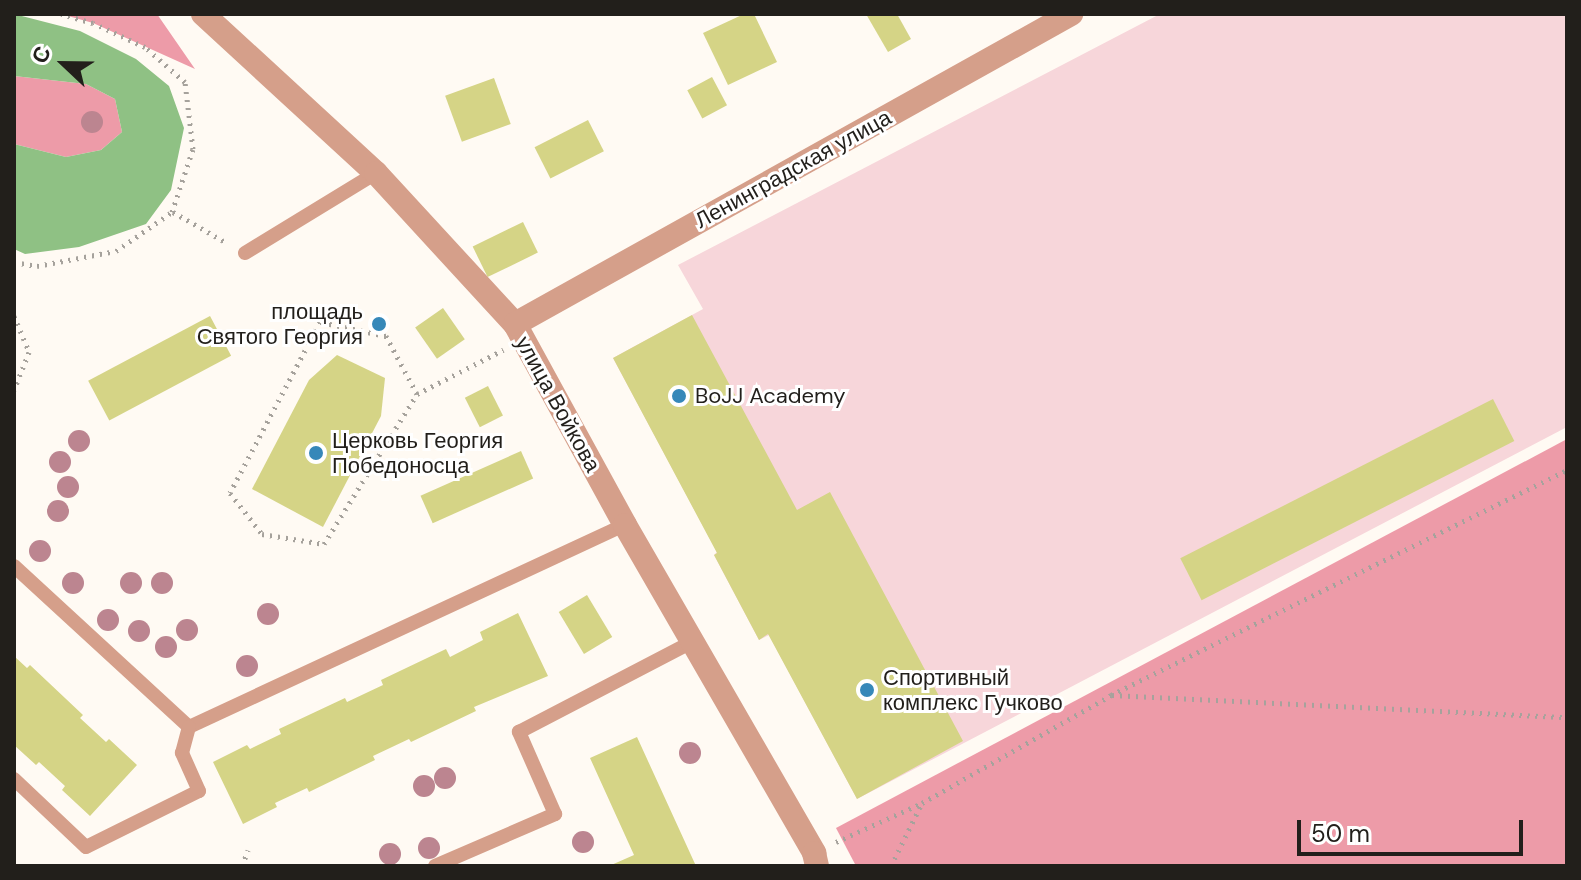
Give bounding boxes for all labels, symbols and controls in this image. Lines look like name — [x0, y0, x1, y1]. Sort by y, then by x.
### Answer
north arrow — [24, 24, 104, 104]
text: С — [25, 42, 58, 68]
street label: Ленинградская улица — [690, 104, 896, 234]
place label: площадь Святого Георгия — [197, 298, 363, 350]
marker: площадь Святого Георгия — [370, 315, 388, 333]
street label: улица Войкова — [510, 331, 606, 477]
place label: BoJJ Academy — [695, 383, 846, 409]
marker: BoJJ Academy — [670, 387, 688, 405]
place label: Церковь Георгия Победоносца — [332, 427, 503, 478]
marker: Церковь Георгия Победоносца — [307, 444, 325, 462]
place label: Спортивный комплекс Гучково — [883, 664, 1063, 716]
marker: Спортивный комплекс Гучково — [858, 681, 876, 699]
scale bar — [1301, 804, 1527, 854]
text: 50 m — [1311, 818, 1370, 849]

